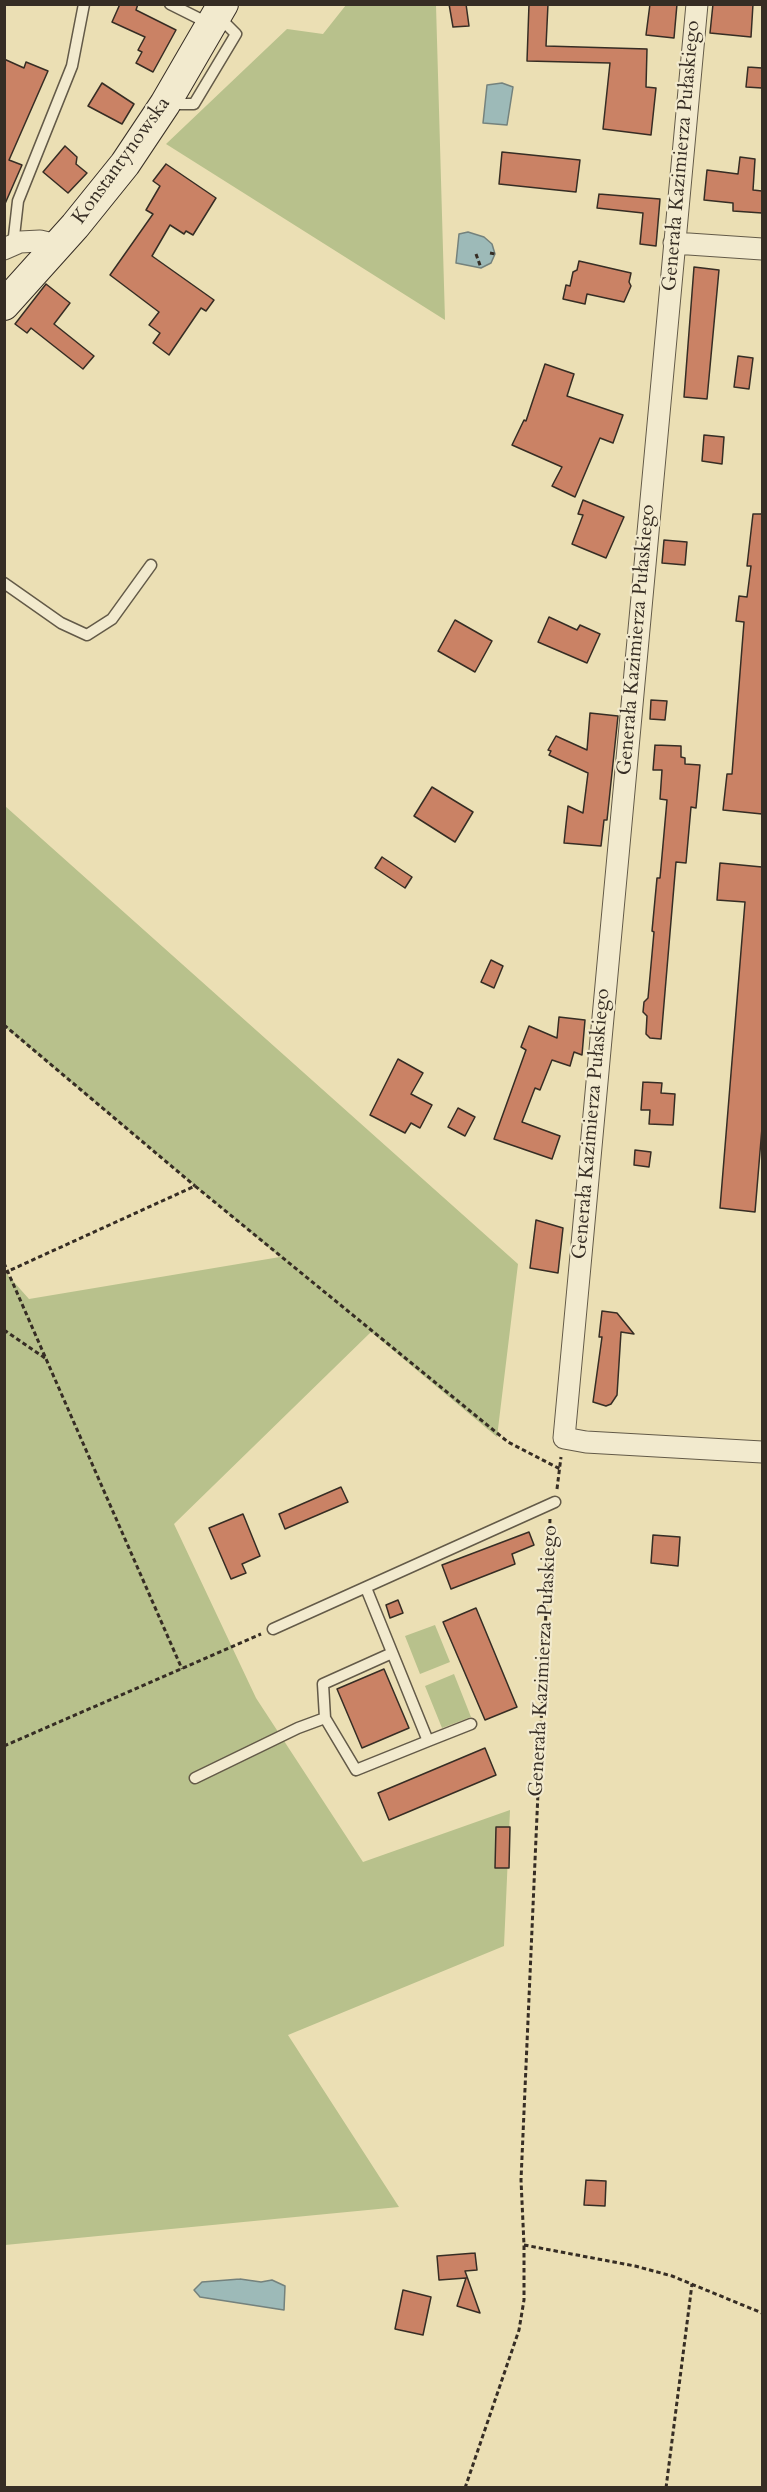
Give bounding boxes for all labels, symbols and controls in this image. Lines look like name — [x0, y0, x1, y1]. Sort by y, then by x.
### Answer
street label: Generała Kazimierza Pułaskiego — [658, 19, 706, 293]
street label: Konstantynowska — [68, 93, 176, 229]
street label: Generała Kazimierza Pułaskiego — [613, 503, 661, 777]
street label: Generała Kazimierza Pułaskiego — [568, 987, 616, 1261]
street label: Generała Kazimierza Pułaskiego — [525, 1525, 563, 1797]

